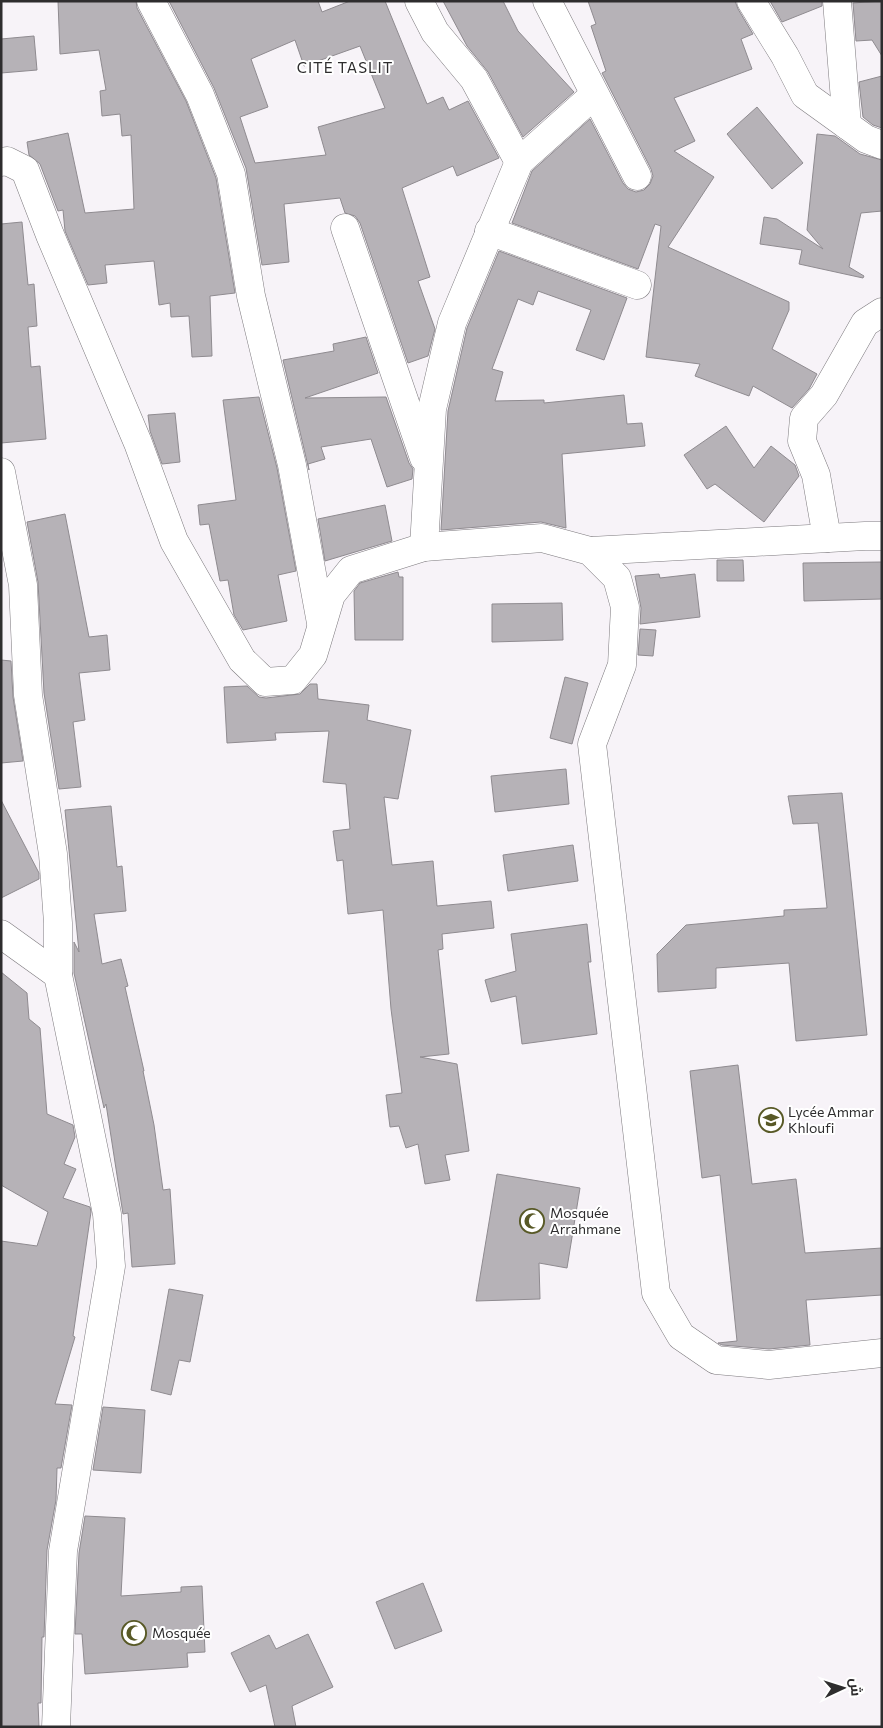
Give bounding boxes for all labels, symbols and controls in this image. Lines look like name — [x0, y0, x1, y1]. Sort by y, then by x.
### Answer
district label: CITÉ TASLIT — [297, 57, 393, 76]
place label: Lycée Ammar Khloufi — [788, 1103, 874, 1136]
school or university icon: Lycée Ammar Khloufi — [758, 1107, 784, 1133]
place label: Mosquée Arrahmane — [550, 1204, 621, 1237]
mosque icon: Mosquée Arrahmane — [519, 1208, 545, 1234]
mosque icon: Mosquée — [121, 1620, 147, 1646]
place label: Mosquée — [152, 1624, 211, 1641]
north arrow — [818, 1663, 868, 1713]
text: ش — [846, 1678, 866, 1697]

